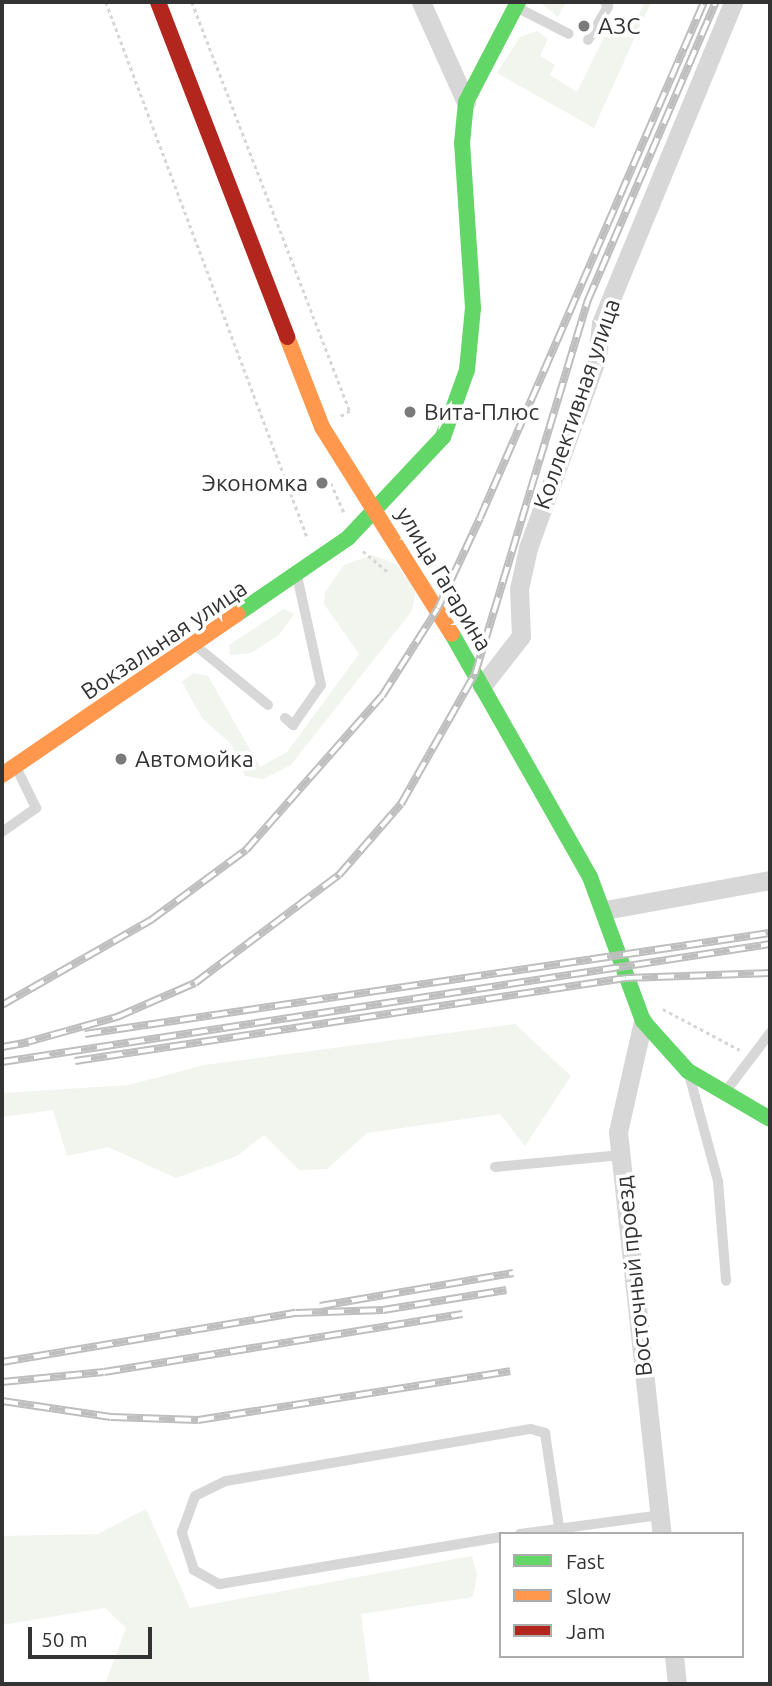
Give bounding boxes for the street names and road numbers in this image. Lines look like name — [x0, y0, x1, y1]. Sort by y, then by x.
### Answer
street label: Коллективная улица — [528, 295, 626, 513]
street label: улица Гагарина — [390, 502, 498, 656]
street label: Вокзальная улица — [76, 574, 252, 706]
street label: Восточный проезд — [610, 1174, 658, 1378]

